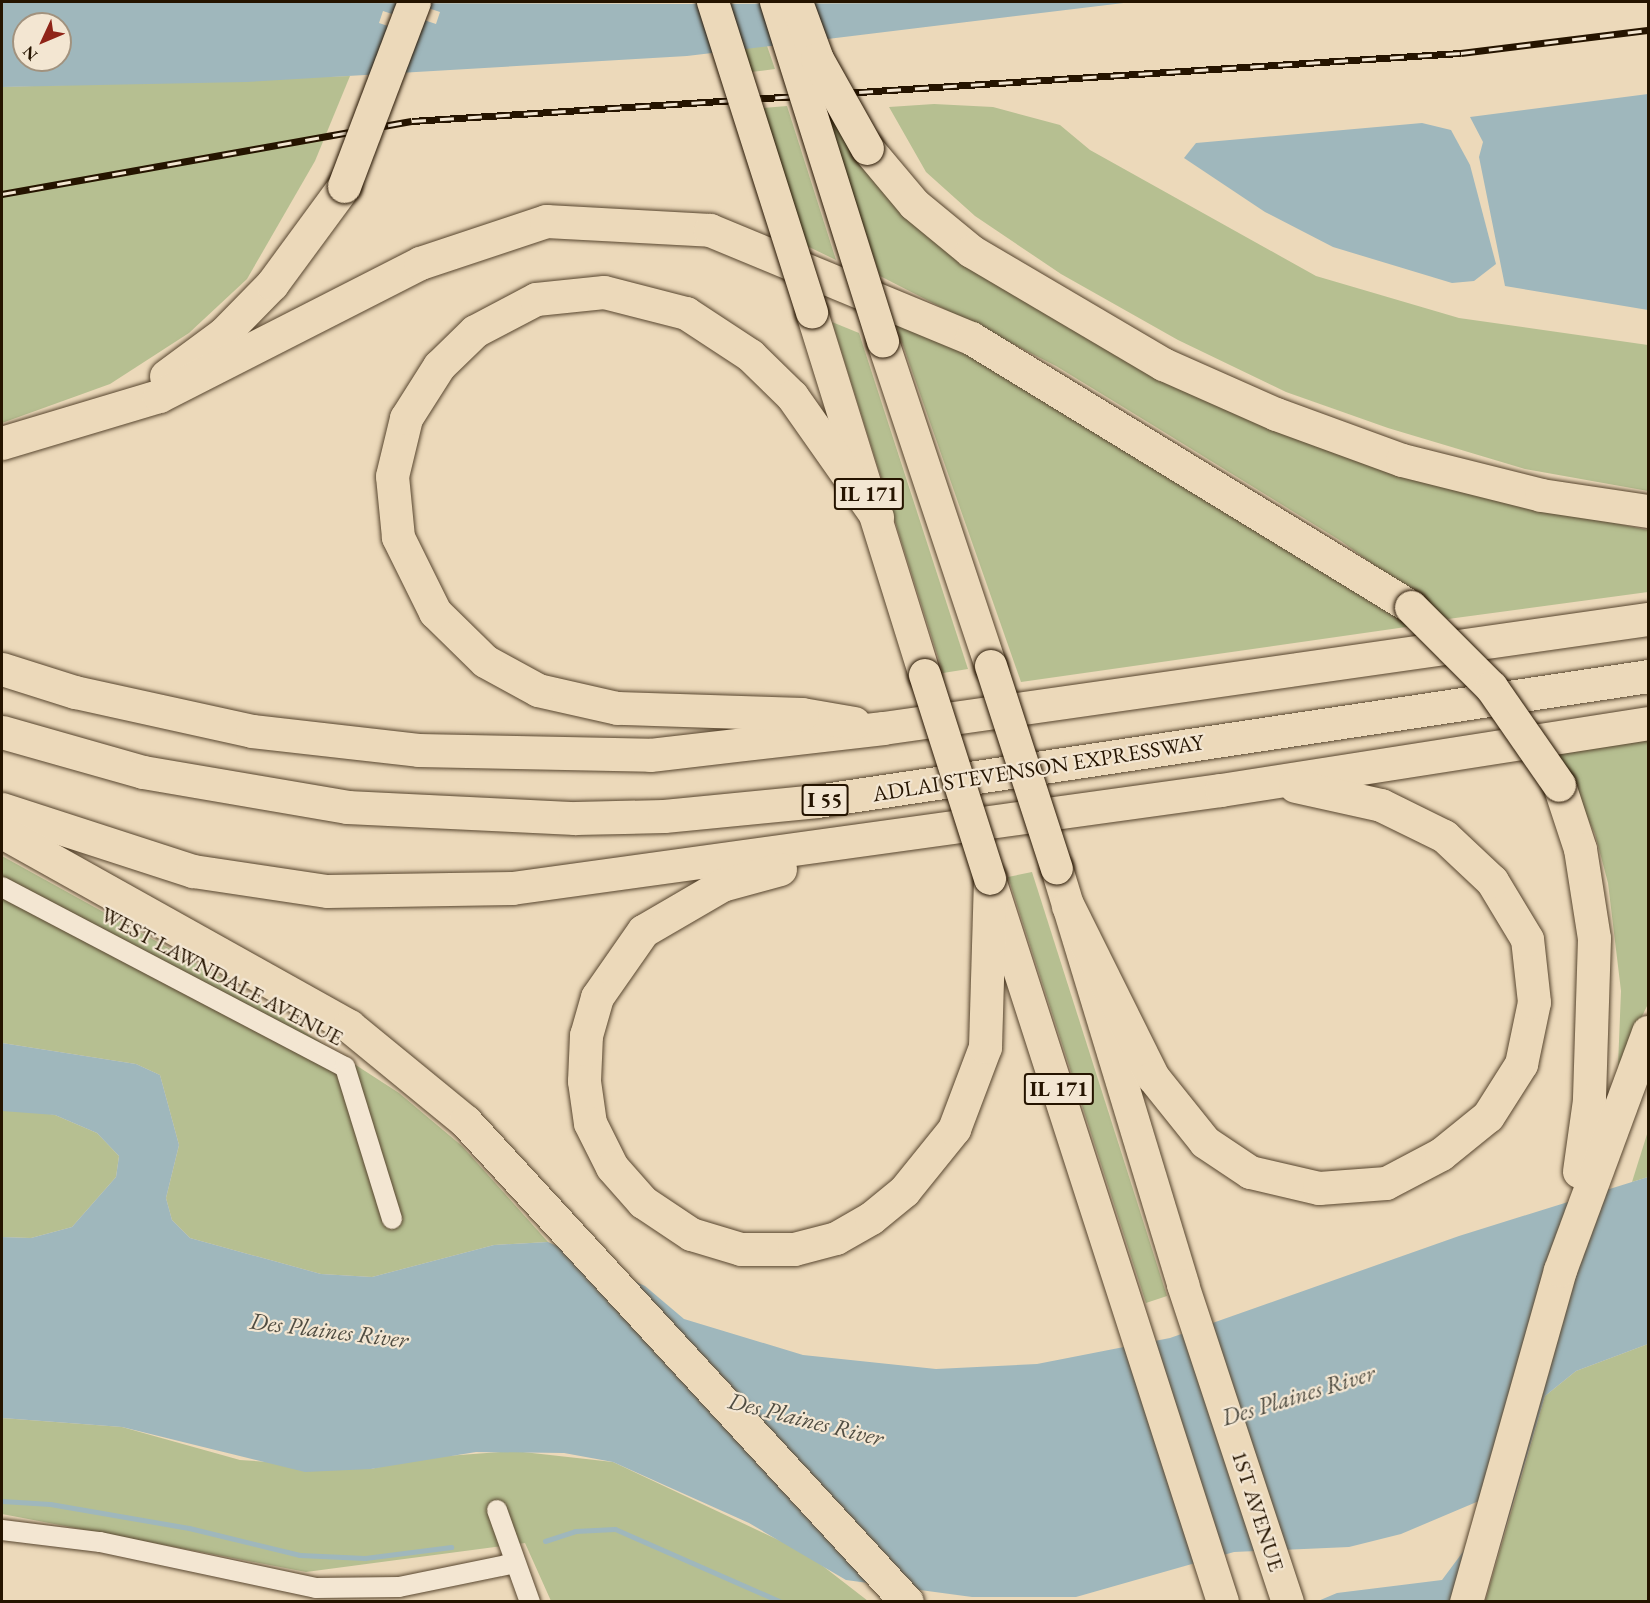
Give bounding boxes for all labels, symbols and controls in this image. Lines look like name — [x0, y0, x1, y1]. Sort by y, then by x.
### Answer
north arrow — [12, 12, 72, 72]
text: N — [18, 42, 42, 65]
road number: IL 171 — [833, 476, 905, 512]
street label: ADLAI STEVENSON EXPRESSWAY — [871, 729, 1205, 807]
road number: I 55 — [801, 782, 849, 818]
street label: WEST LAWNDALE AVENUE — [96, 901, 348, 1051]
road number: IL 171 — [1023, 1071, 1095, 1107]
water label: Des Plaines River — [248, 1306, 410, 1354]
water label: Des Plaines River — [1218, 1358, 1378, 1432]
water label: Des Plaines River — [725, 1386, 887, 1452]
street label: 1ST AVENUE — [1226, 1447, 1290, 1575]

